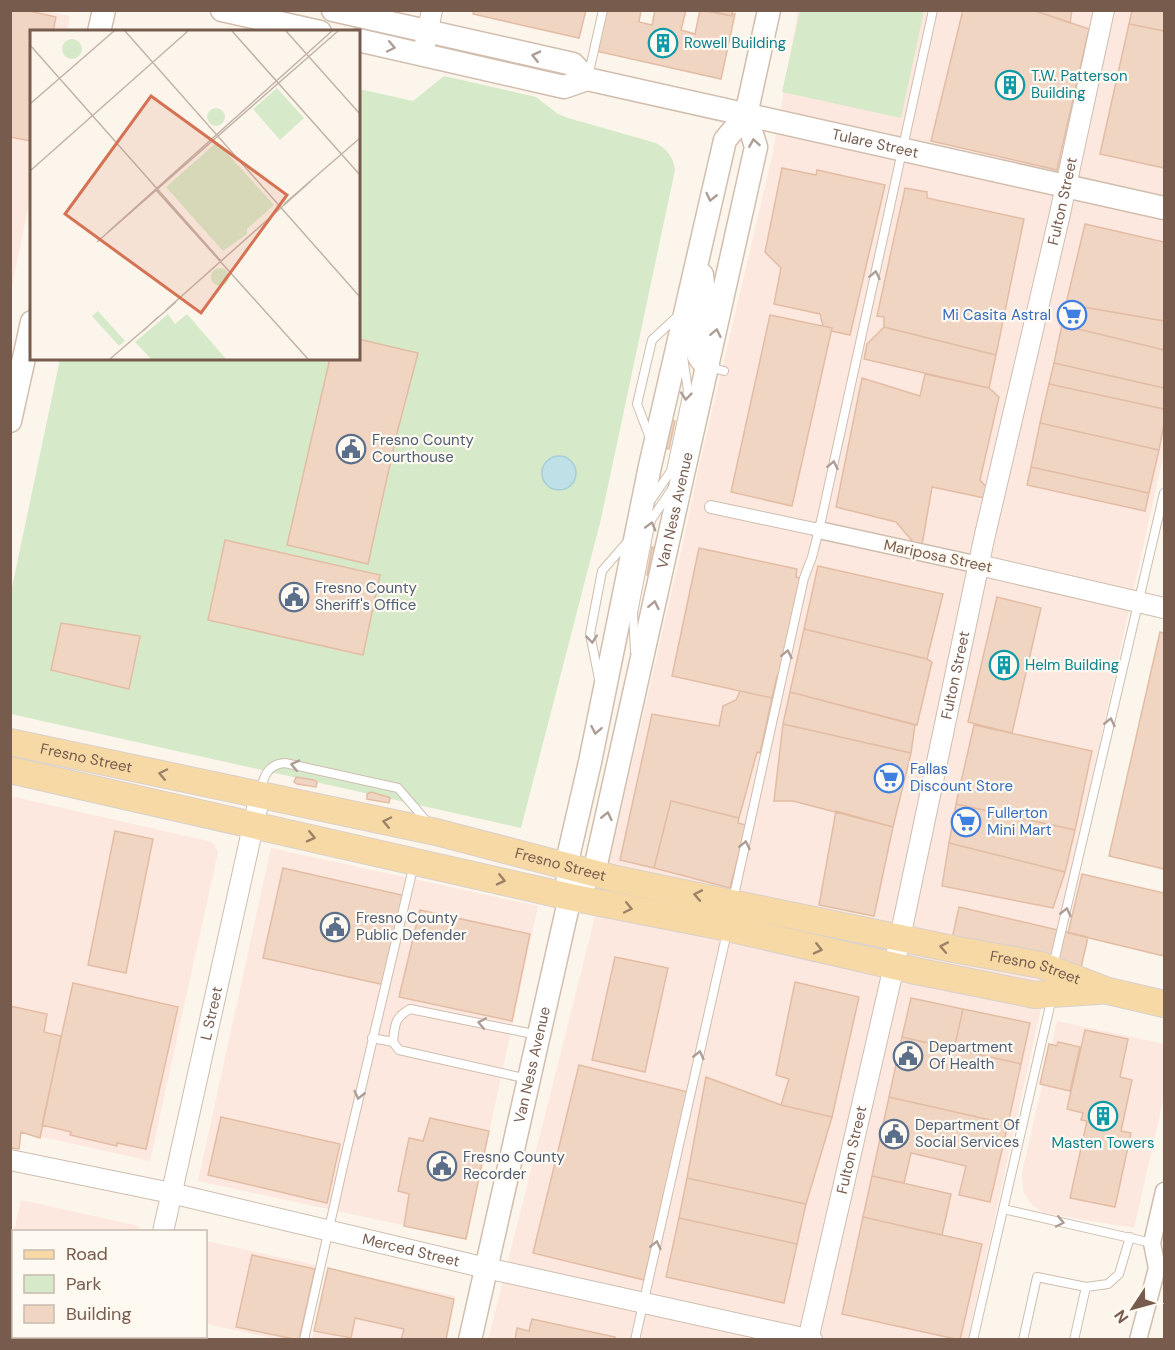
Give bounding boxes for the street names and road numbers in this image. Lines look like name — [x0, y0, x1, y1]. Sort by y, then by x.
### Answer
street label: Tulare Street — [830, 124, 921, 163]
street label: Fulton Street — [1043, 155, 1082, 247]
street label: Van Ness Avenue — [652, 450, 698, 571]
street label: Mariposa Street — [882, 535, 994, 577]
street label: Fulton Street — [936, 629, 974, 721]
street label: Fresno Street — [39, 739, 134, 778]
street label: Fresno Street — [513, 843, 608, 886]
street label: Fresno Street — [988, 946, 1084, 989]
street label: L Street — [196, 984, 227, 1042]
street label: Van Ness Avenue — [509, 1005, 555, 1125]
street label: Fulton Street — [832, 1104, 872, 1196]
street label: Merced Street — [360, 1229, 462, 1271]

